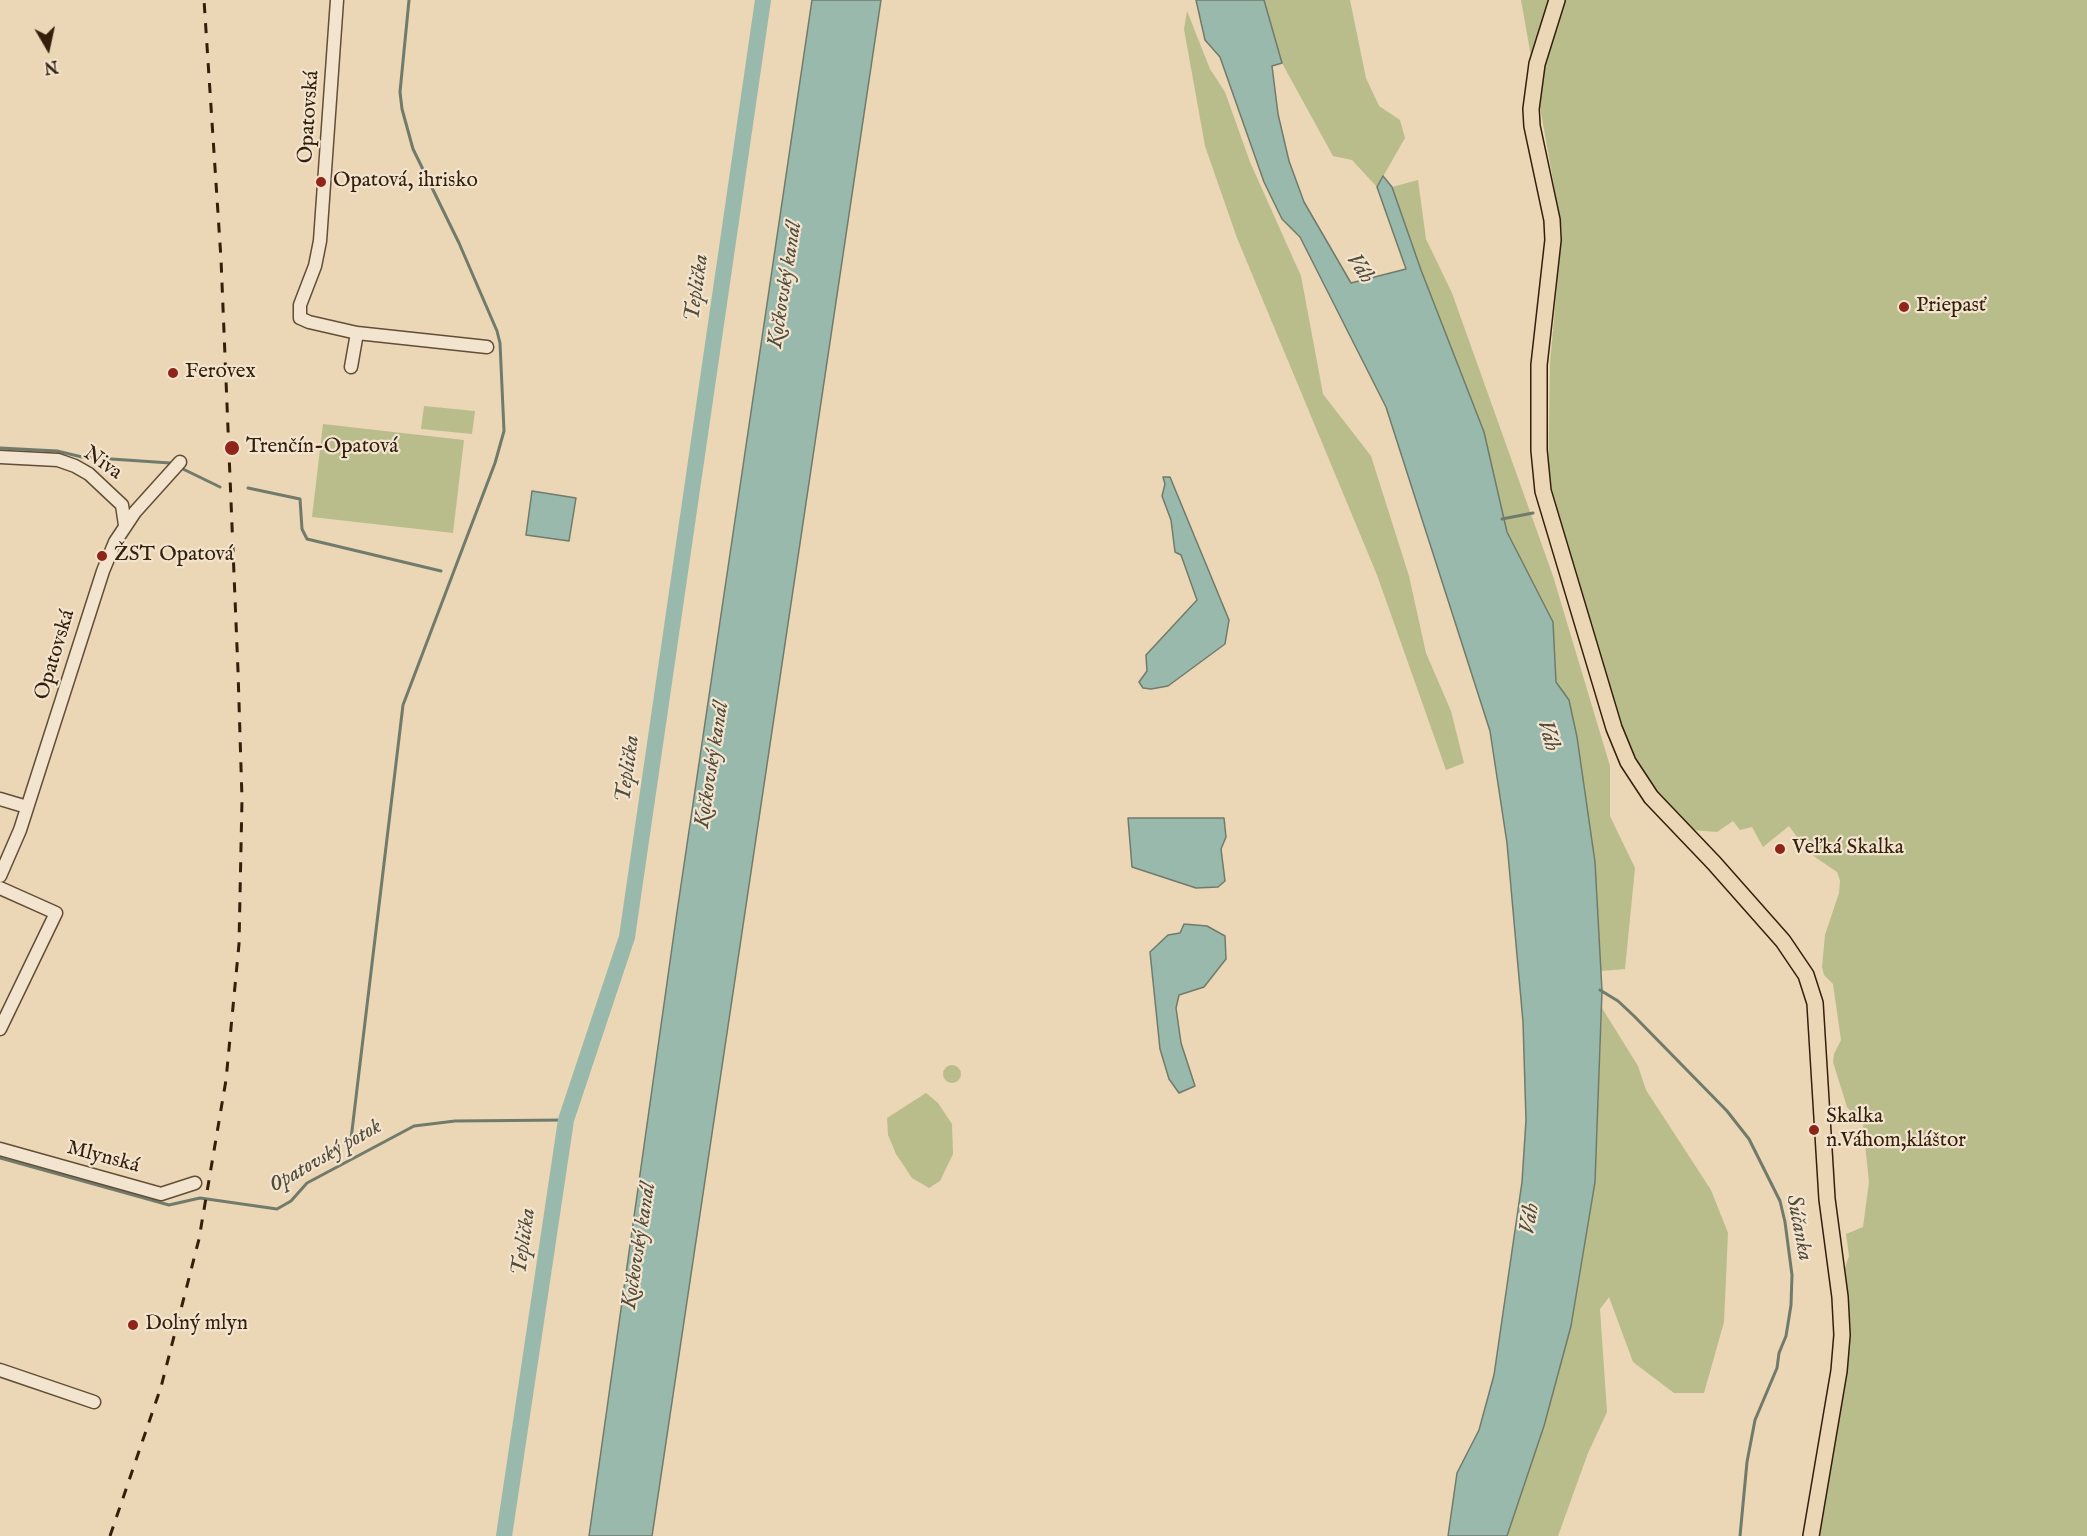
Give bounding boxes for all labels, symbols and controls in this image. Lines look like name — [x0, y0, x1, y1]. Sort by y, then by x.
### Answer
north arrow — [18, 18, 78, 78]
text: N — [42, 55, 59, 77]
street label: Opatovská — [294, 70, 326, 164]
place label: Opatová, ihrisko — [333, 169, 478, 195]
marker: Opatová, ihrisko — [314, 175, 328, 189]
water label: Kočkovský kanál — [763, 220, 809, 350]
water label: Váh — [1339, 249, 1379, 289]
water label: Teplička — [680, 253, 716, 323]
place label: Priepasť — [1916, 294, 1986, 320]
marker: Priepasť — [1897, 300, 1911, 314]
place label: Ferovex — [185, 360, 256, 386]
marker: Ferovex — [166, 366, 180, 380]
place label: Trenčín-Opatová — [246, 435, 398, 461]
marker: Trenčín-Opatová — [223, 439, 241, 457]
street label: Niva — [78, 442, 126, 486]
place label: ŽST Opatová — [114, 543, 234, 569]
marker: ŽST Opatová — [95, 549, 109, 563]
street label: Opatovská — [30, 607, 82, 703]
water label: Kočkovský kanál — [690, 700, 736, 830]
water label: Váh — [1530, 717, 1564, 755]
water label: Teplička — [611, 734, 647, 804]
place label: Veľká Skalka — [1792, 836, 1904, 862]
marker: Veľká Skalka — [1773, 842, 1787, 856]
place label: Skalka n.Váhom,kláštor — [1826, 1105, 1966, 1155]
water label: Opatovský potok — [265, 1114, 387, 1200]
marker: Skalka n.Váhom,kláštor — [1807, 1123, 1821, 1137]
street label: Mlynská — [64, 1136, 142, 1180]
water label: Kočkovský kanál — [617, 1181, 663, 1311]
water label: Súčanka — [1779, 1193, 1817, 1263]
water label: Váh — [1516, 1202, 1546, 1236]
water label: Teplička — [507, 1207, 543, 1277]
place label: Dolný mlyn — [145, 1312, 248, 1338]
marker: Dolný mlyn — [126, 1318, 140, 1332]

